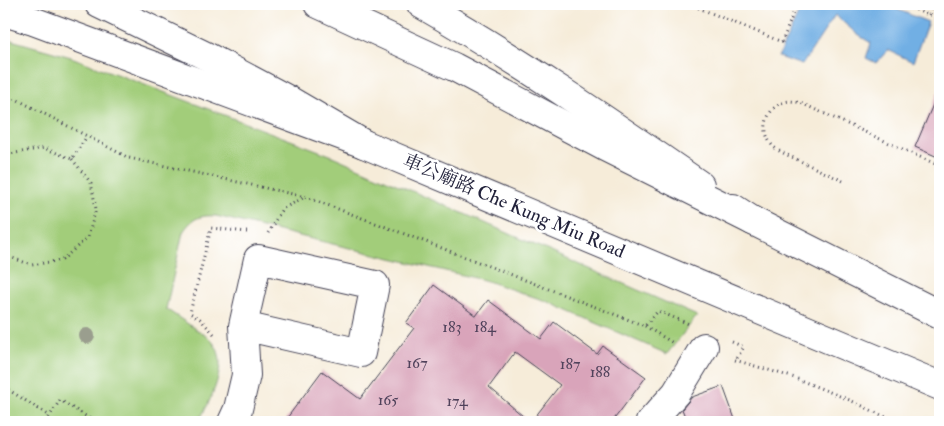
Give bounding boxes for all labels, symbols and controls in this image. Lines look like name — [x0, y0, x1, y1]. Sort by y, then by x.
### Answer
street label: 車公廟路 Che Kung Miu Road — [399, 148, 629, 264]
house number: 183 — [442, 317, 462, 337]
house number: 184 — [474, 317, 497, 337]
house number: 167 — [406, 353, 428, 373]
house number: 187 — [560, 354, 581, 374]
house number: 188 — [590, 362, 611, 382]
house number: 165 — [378, 390, 398, 410]
house number: 174 — [446, 391, 469, 411]

